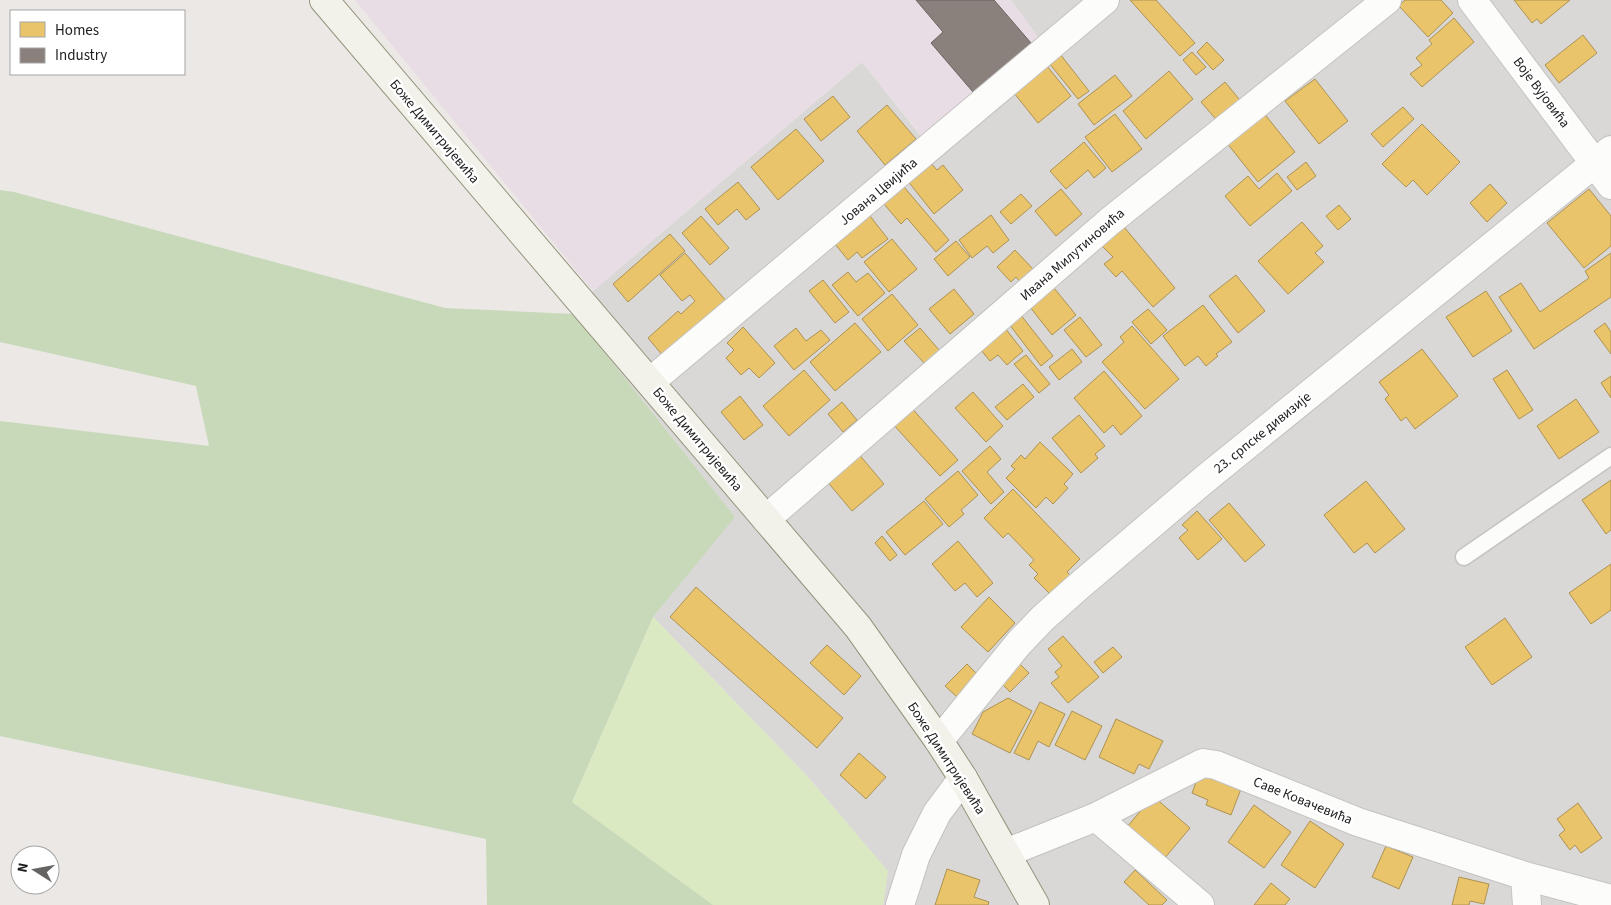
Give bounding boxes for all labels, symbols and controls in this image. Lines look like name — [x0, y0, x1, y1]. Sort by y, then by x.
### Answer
legend — [10, 10, 185, 75]
text: Homes — [55, 20, 99, 41]
text: Industry — [55, 45, 107, 66]
street label: Воје Вујовића — [1508, 53, 1575, 132]
street label: Боже Димитријевића — [385, 75, 484, 188]
street label: Јована Цвијића — [835, 153, 922, 230]
street label: Ивана Милутиновића — [1016, 204, 1129, 306]
street label: Боже Димитријевића — [648, 383, 747, 496]
street label: 23. српске дивизије — [1210, 387, 1316, 478]
street label: Боже Димитријевића — [902, 698, 990, 819]
street label: Саве Ковачевића — [1250, 772, 1355, 830]
north arrow — [10, 845, 60, 895]
text: N — [13, 861, 34, 874]

